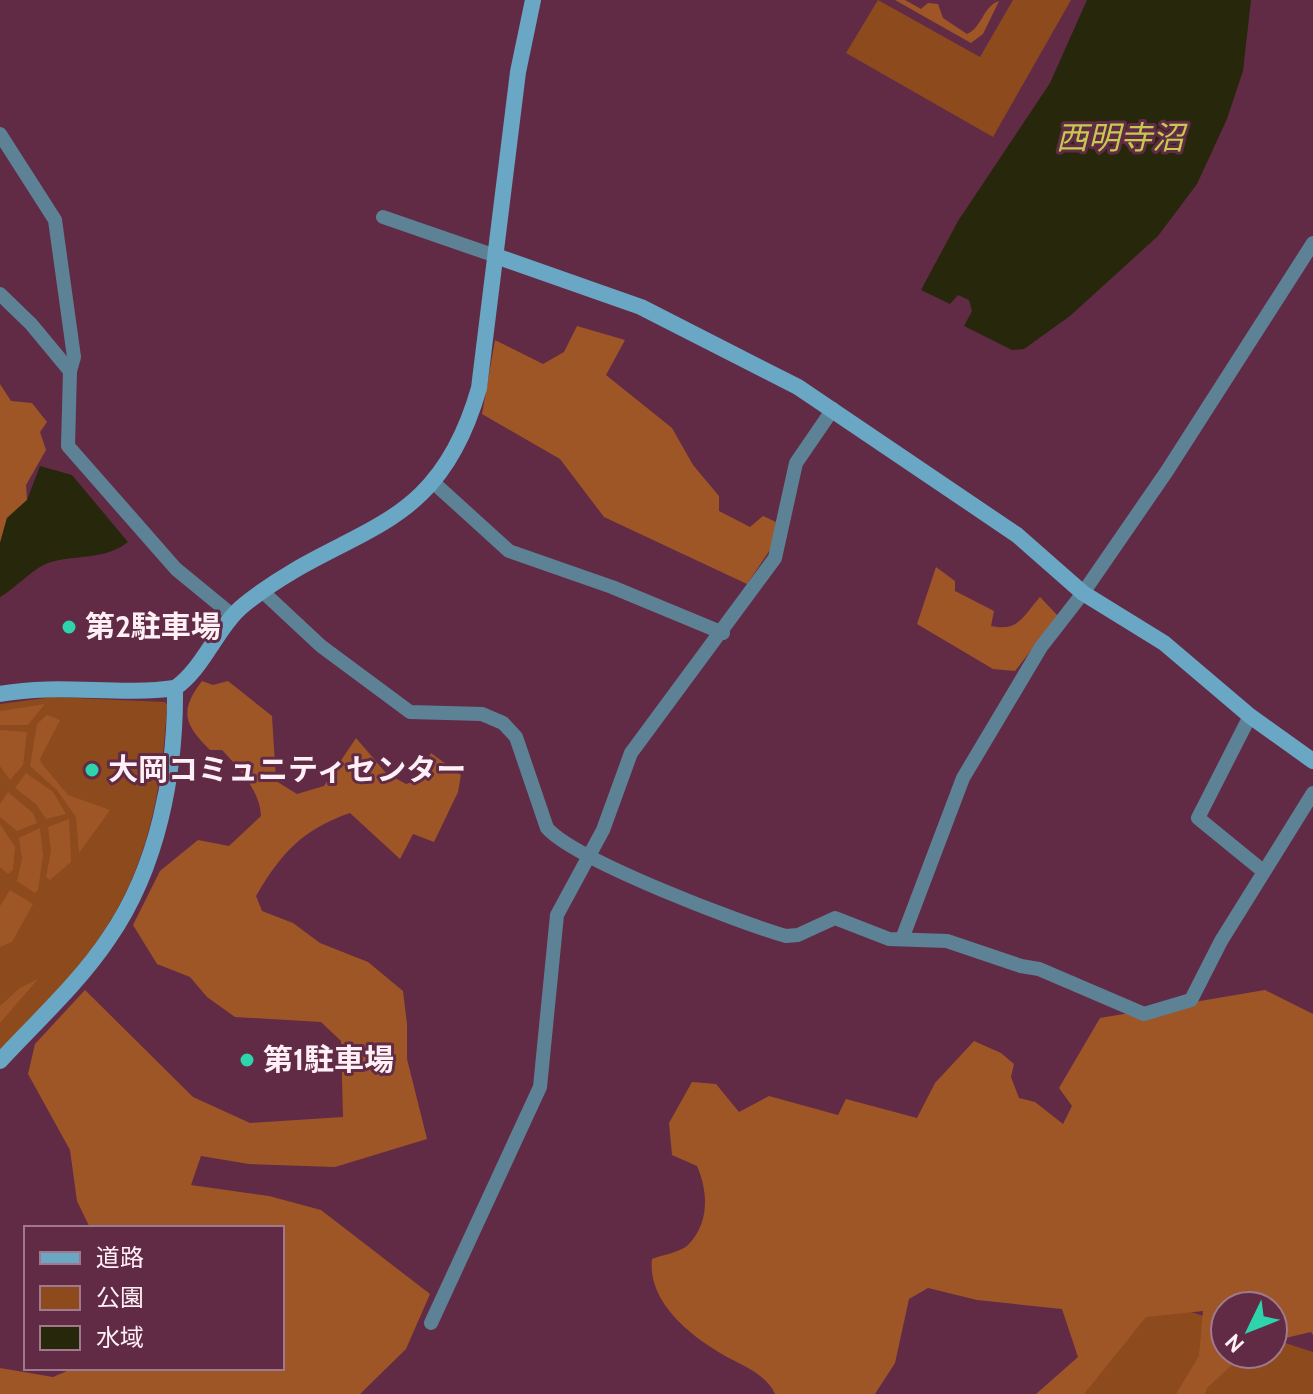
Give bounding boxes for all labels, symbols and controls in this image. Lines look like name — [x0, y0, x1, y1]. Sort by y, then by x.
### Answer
water label: 西明寺沼 — [1056, 118, 1188, 157]
place label: 第2駐車場 — [85, 608, 221, 645]
marker: 第2駐車場 — [60, 618, 78, 636]
place label: 大岡コミュニティセンター — [108, 751, 466, 788]
marker: 大岡コミュニティセンター — [83, 761, 101, 779]
place label: 第1駐車場 — [263, 1041, 394, 1078]
marker: 第1駐車場 — [238, 1051, 256, 1069]
legend — [24, 1226, 284, 1370]
text: 道路 — [96, 1243, 144, 1272]
text: 公園 — [96, 1283, 144, 1312]
north arrow — [1209, 1290, 1289, 1370]
text: 水域 — [96, 1323, 144, 1352]
text: N — [1220, 1328, 1250, 1358]

